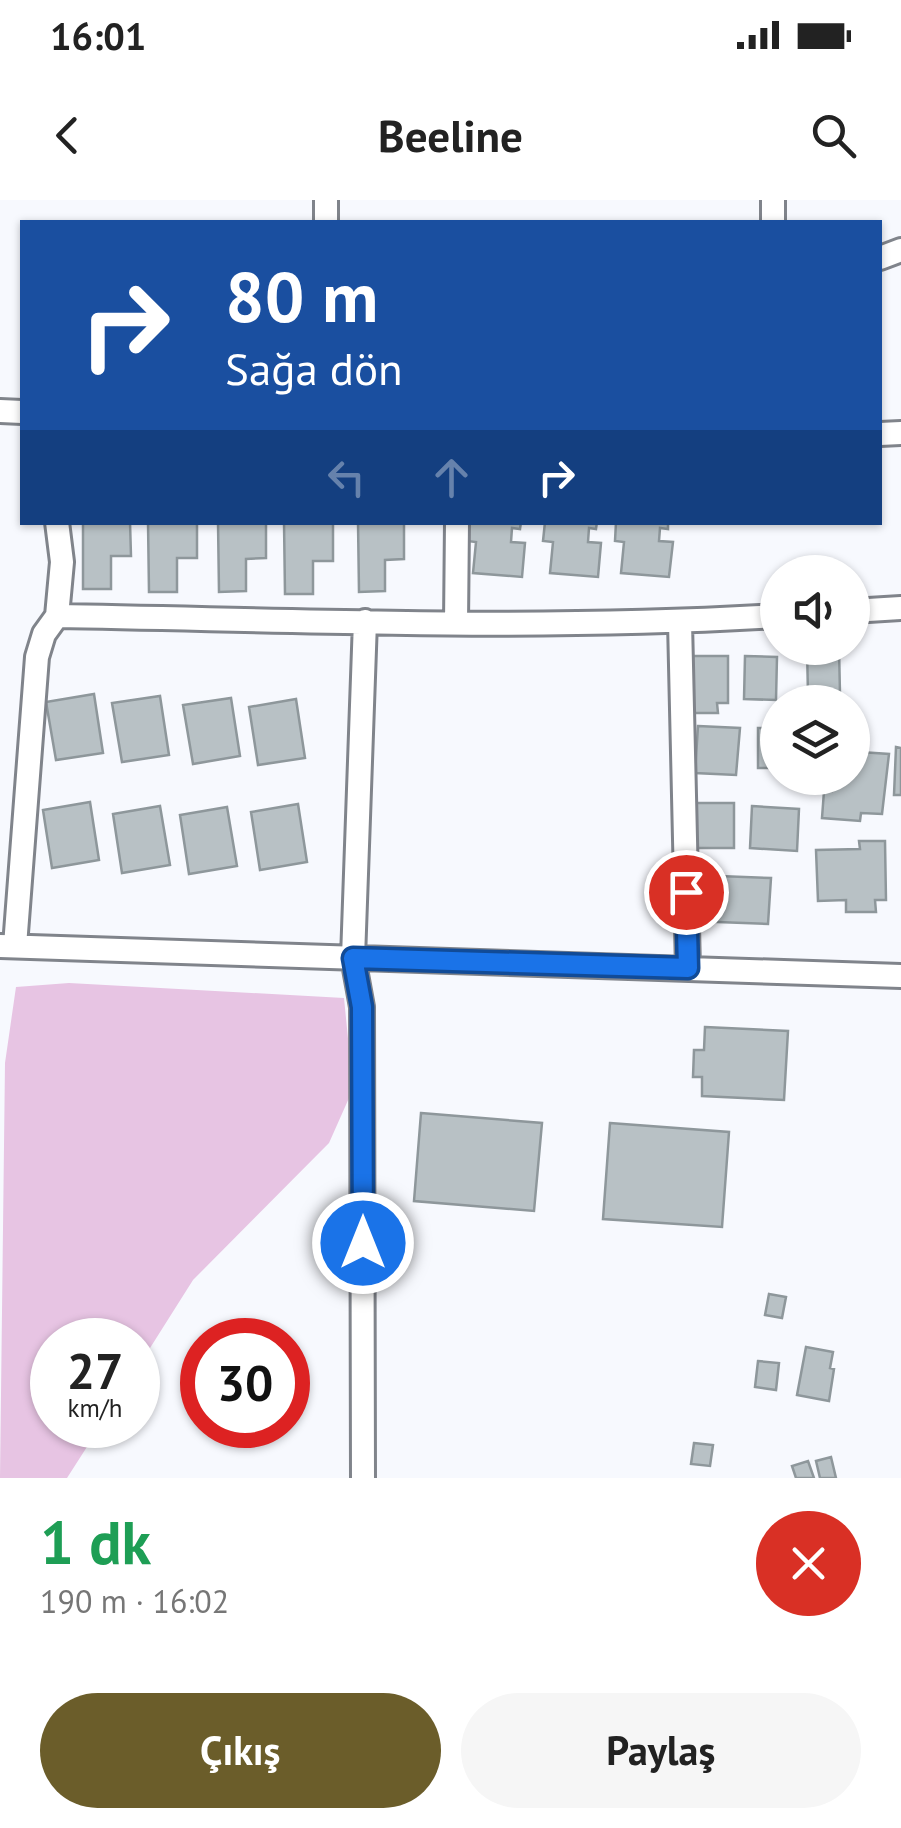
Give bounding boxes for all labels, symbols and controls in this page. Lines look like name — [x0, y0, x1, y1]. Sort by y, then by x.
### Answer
text: 16:01 — [50, 11, 146, 60]
text: Beeline — [378, 106, 523, 164]
icon: back — [40, 108, 95, 163]
icon: search — [806, 108, 861, 163]
text: 80 m — [225, 251, 378, 341]
icon: right — [60, 260, 190, 390]
text: Sağa dön — [225, 339, 403, 397]
icon: left — [319, 450, 374, 505]
icon: ahead — [424, 450, 479, 505]
icon: right — [529, 450, 584, 505]
map controls — [760, 555, 870, 795]
button: sound — [760, 555, 870, 665]
button: layers — [760, 685, 870, 795]
pin — [644, 850, 729, 935]
icon: arrive — [659, 865, 714, 920]
position arrow — [311, 1191, 415, 1295]
speed limit sign: 30 — [180, 1318, 310, 1448]
text: 27 — [67, 1338, 123, 1403]
text: km/h — [68, 1392, 122, 1424]
text: 1 dk — [40, 1503, 151, 1581]
button: close — [756, 1511, 861, 1616]
text: 190 m · 16:02 — [40, 1580, 229, 1622]
button: Çıkış — [40, 1693, 441, 1808]
button: Paylaş — [461, 1693, 861, 1808]

